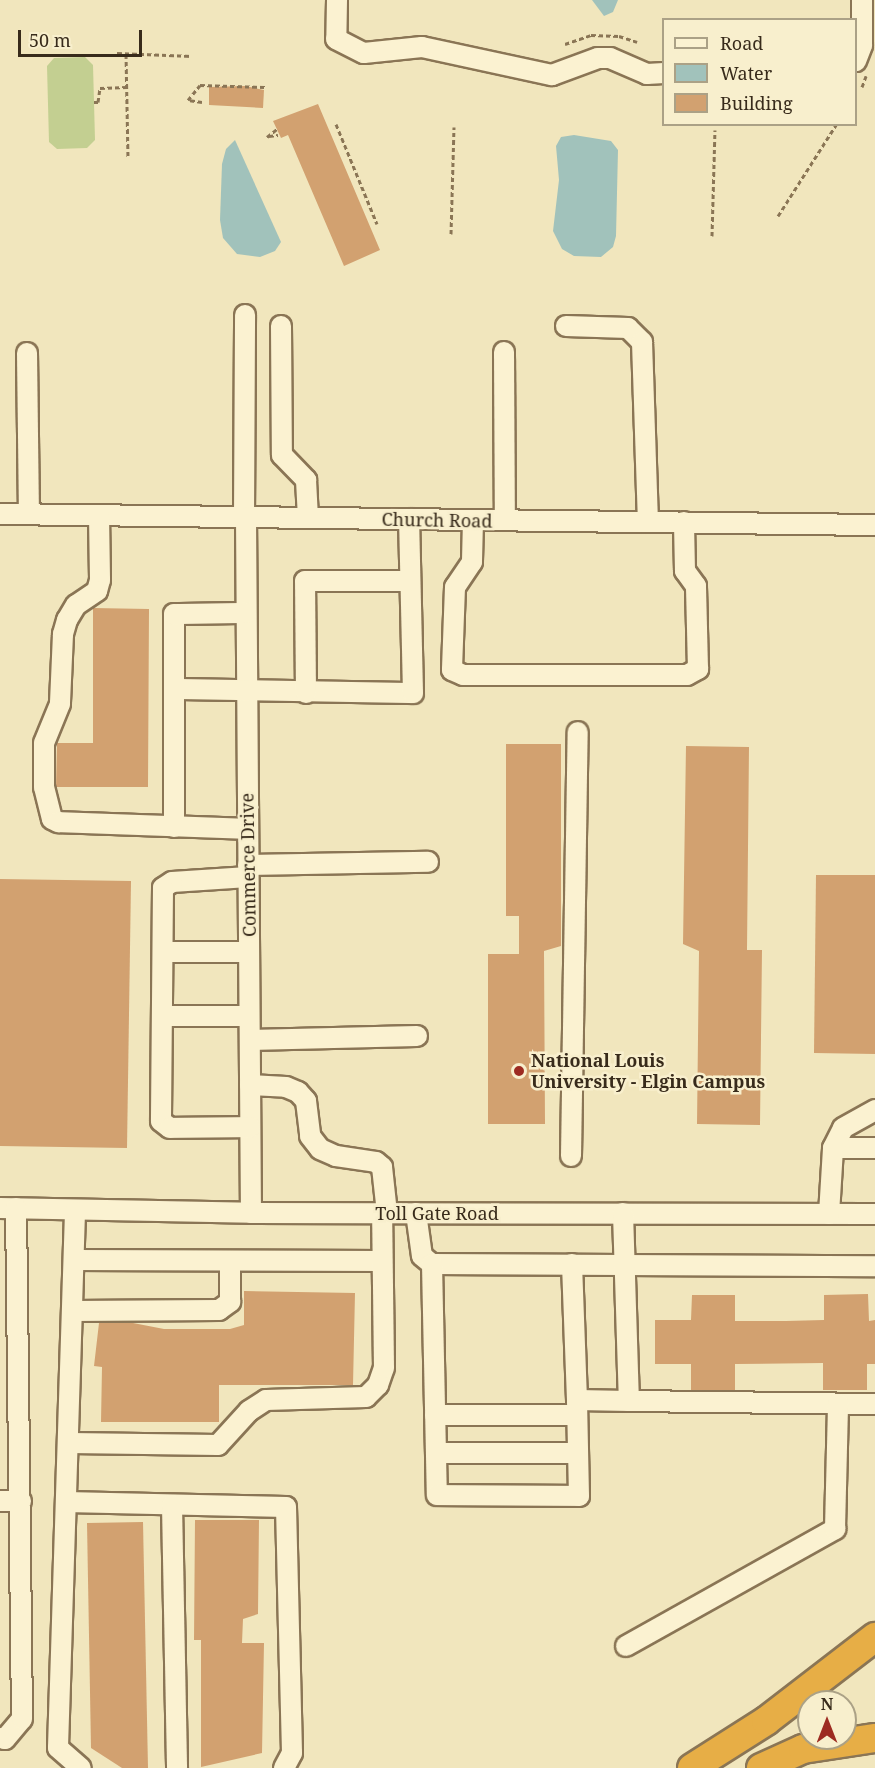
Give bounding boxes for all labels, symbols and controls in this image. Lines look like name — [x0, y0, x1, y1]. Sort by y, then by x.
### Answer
scale bar — [21, 18, 146, 56]
legend — [662, 18, 857, 126]
text: 50 m — [29, 28, 71, 52]
text: Road — [720, 31, 763, 55]
text: Water — [720, 61, 772, 85]
text: Building — [720, 91, 793, 115]
street label: Church Road — [381, 508, 493, 532]
street label: Commerce Drive — [236, 793, 260, 937]
place label: National Louis University - Elgin Campus — [531, 1050, 765, 1092]
marker: National Louis University - Elgin Campus — [512, 1064, 526, 1078]
street label: Toll Gate Road — [375, 1202, 499, 1224]
north arrow — [797, 1690, 857, 1750]
text: N — [821, 1693, 833, 1715]

